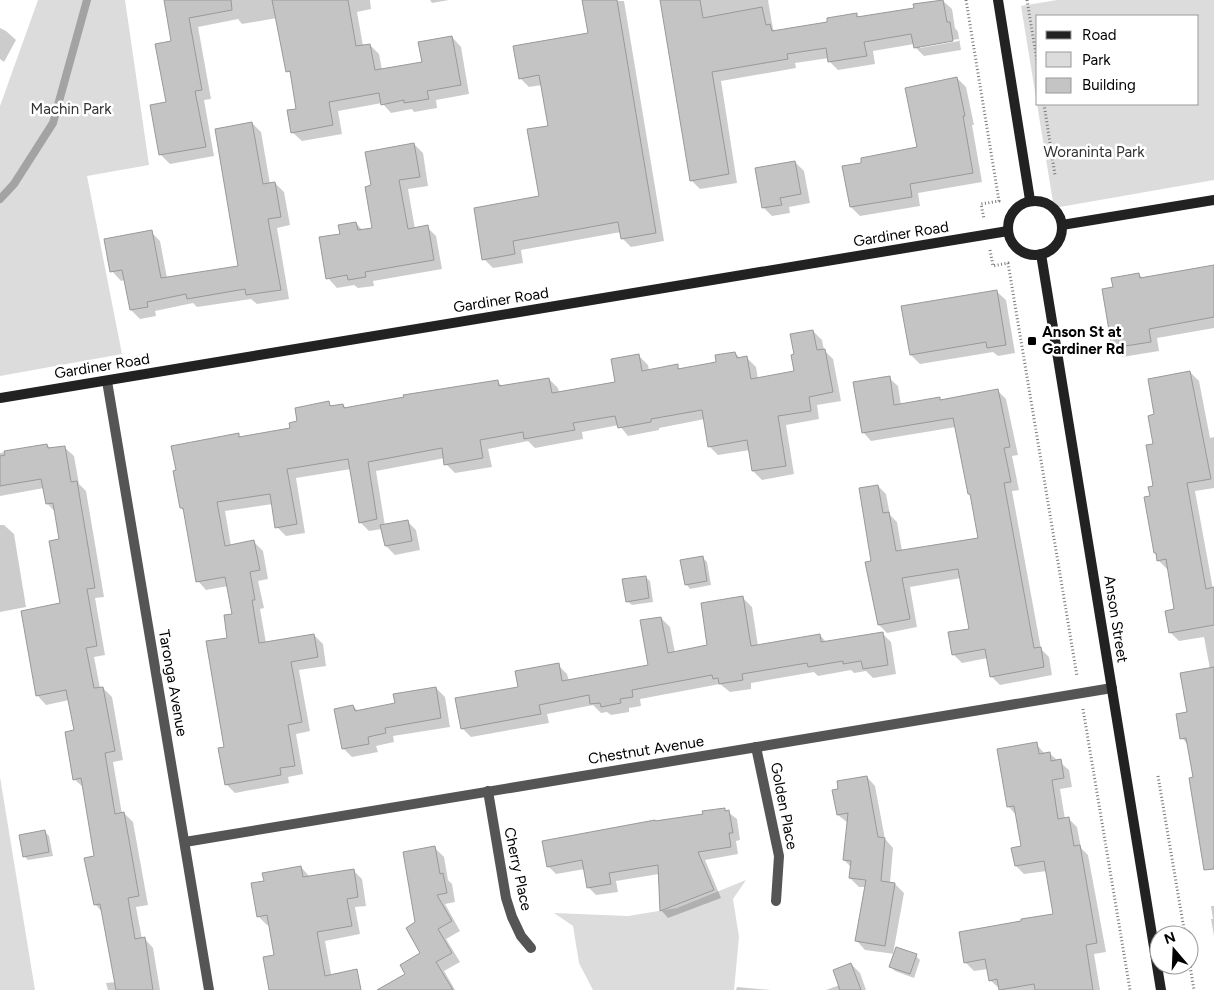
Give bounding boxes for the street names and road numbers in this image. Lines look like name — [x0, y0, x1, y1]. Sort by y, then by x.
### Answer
street label: Gardiner Road — [852, 218, 950, 250]
street label: Gardiner Road — [452, 284, 550, 316]
street label: Gardiner Road — [53, 350, 151, 382]
street label: Anson Street — [1100, 574, 1132, 664]
street label: Taronga Avenue — [155, 628, 191, 738]
street label: Chestnut Avenue — [587, 732, 705, 768]
street label: Golden Place — [767, 761, 801, 851]
street label: Cherry Place — [500, 826, 536, 912]

